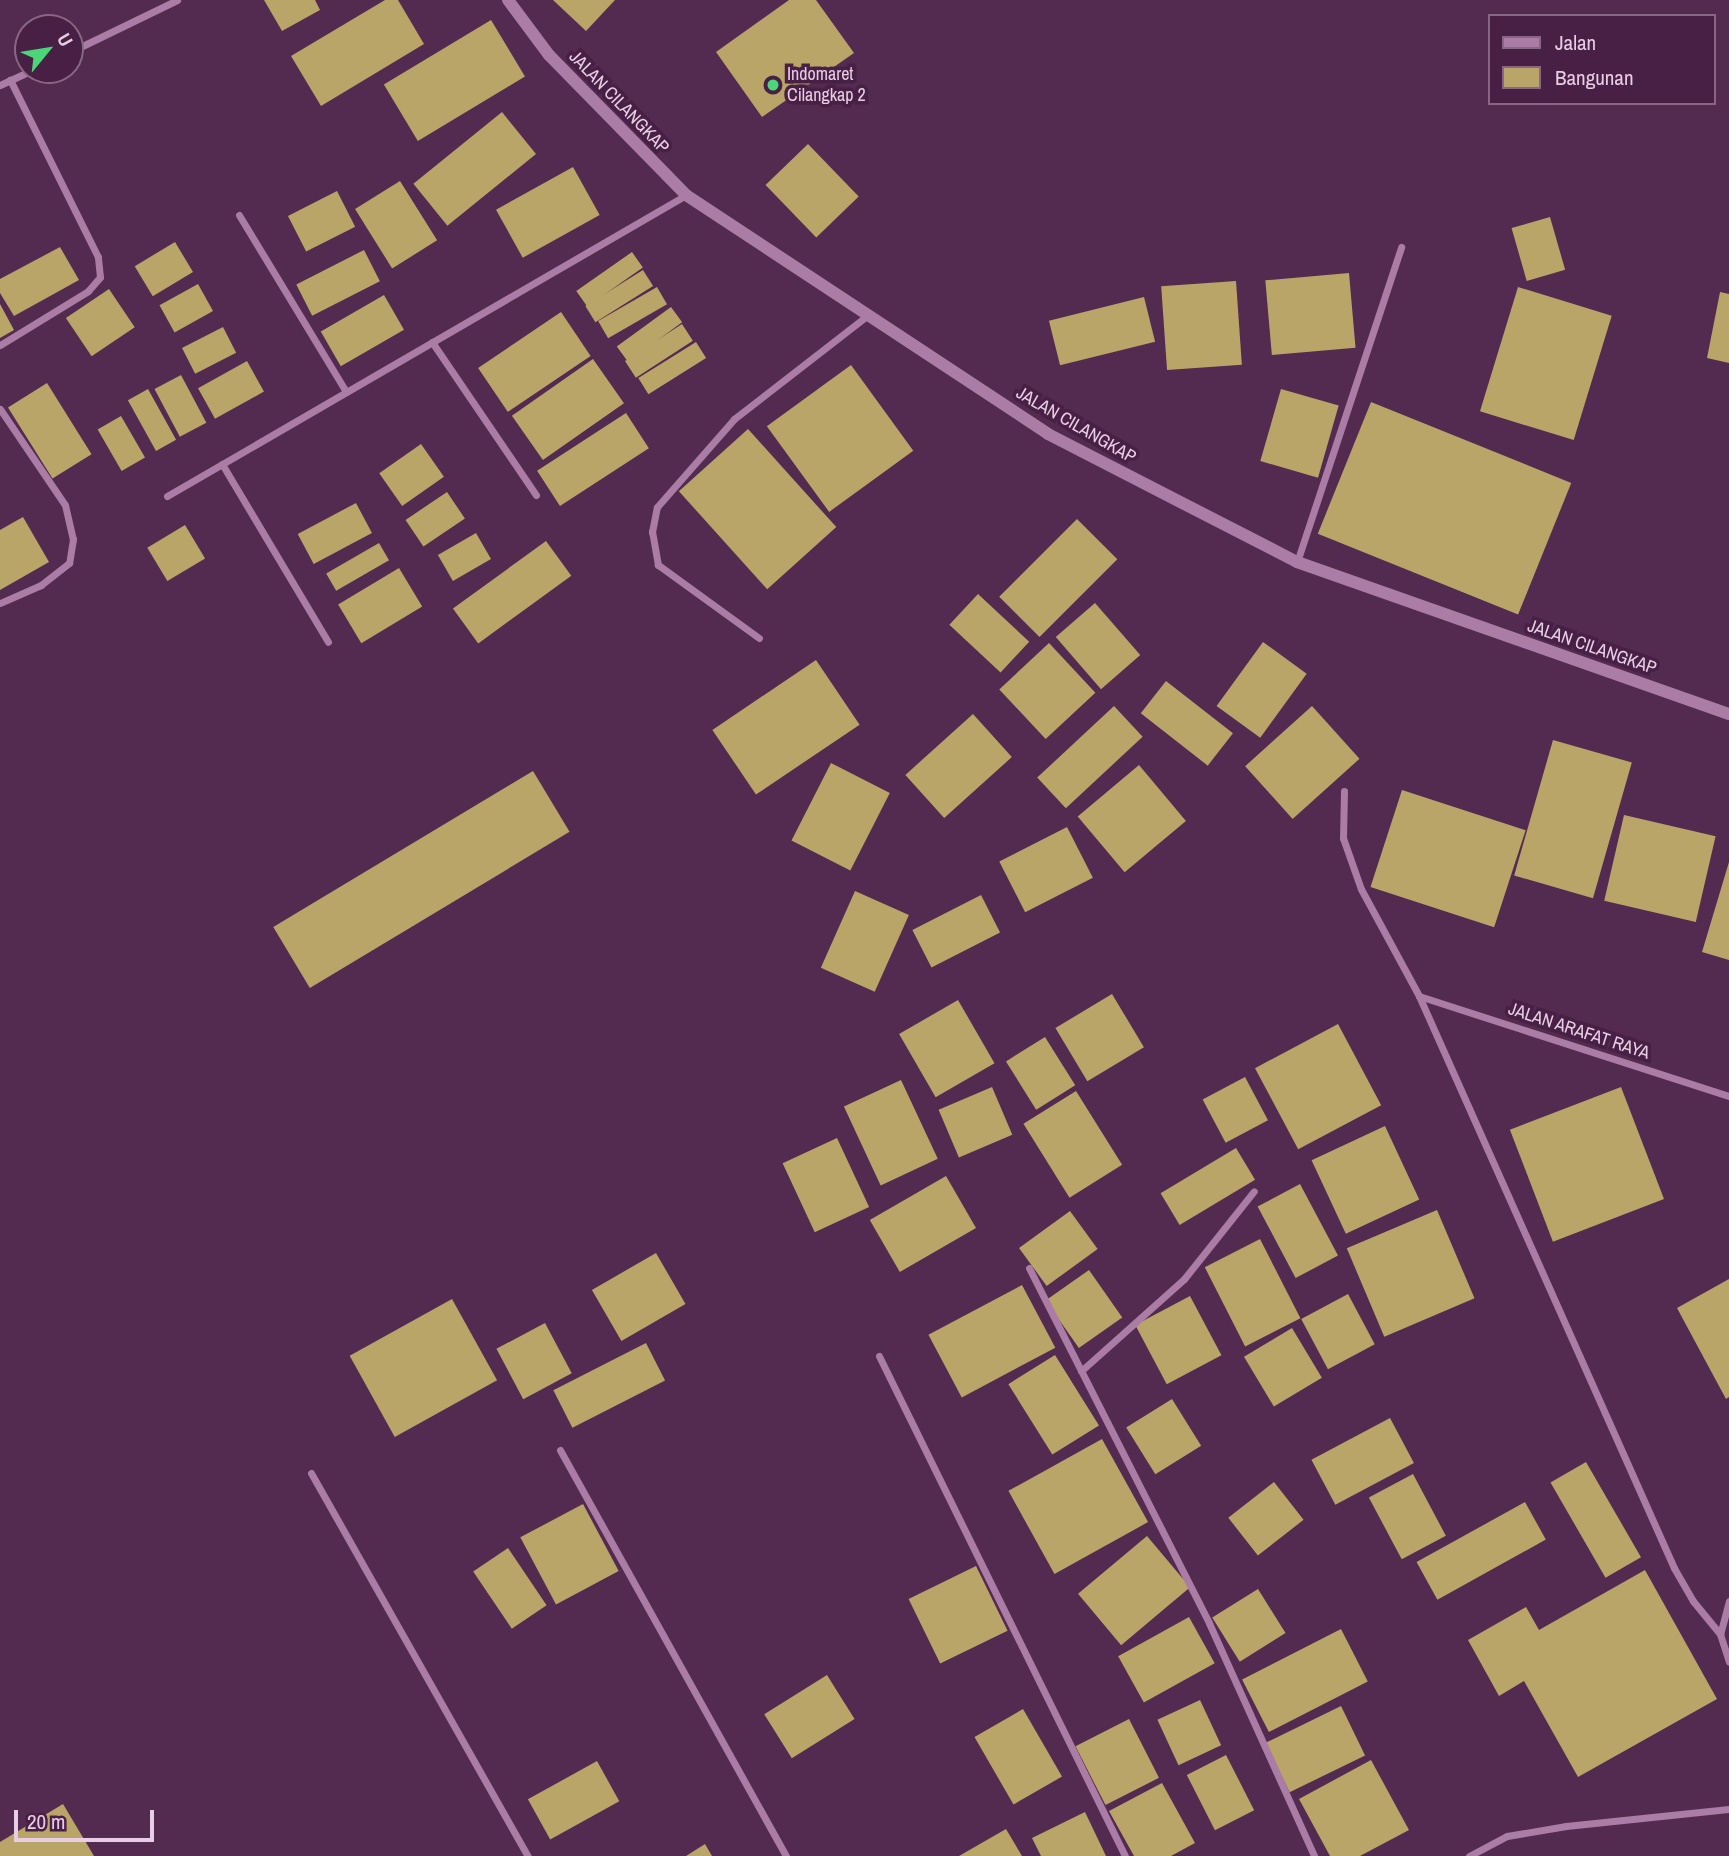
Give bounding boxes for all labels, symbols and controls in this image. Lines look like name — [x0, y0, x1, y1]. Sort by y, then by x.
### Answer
north arrow — [14, 14, 84, 84]
legend — [1488, 14, 1715, 105]
text: U — [51, 28, 80, 51]
text: Jalan — [1555, 28, 1596, 57]
street label: JALAN CILANGKAP — [565, 46, 673, 158]
text: Bangunan — [1555, 63, 1634, 92]
place label: Indomaret Cilangkap 2 — [787, 64, 866, 106]
marker: Indomaret Cilangkap 2 — [765, 77, 781, 93]
street label: JALAN CILANGKAP — [1012, 382, 1140, 468]
street label: JALAN CILANGKAP — [1525, 615, 1659, 679]
street label: JALAN ARAFAT RAYA — [1505, 998, 1653, 1064]
scale bar — [18, 1797, 158, 1841]
text: 20 m — [27, 1807, 65, 1836]

